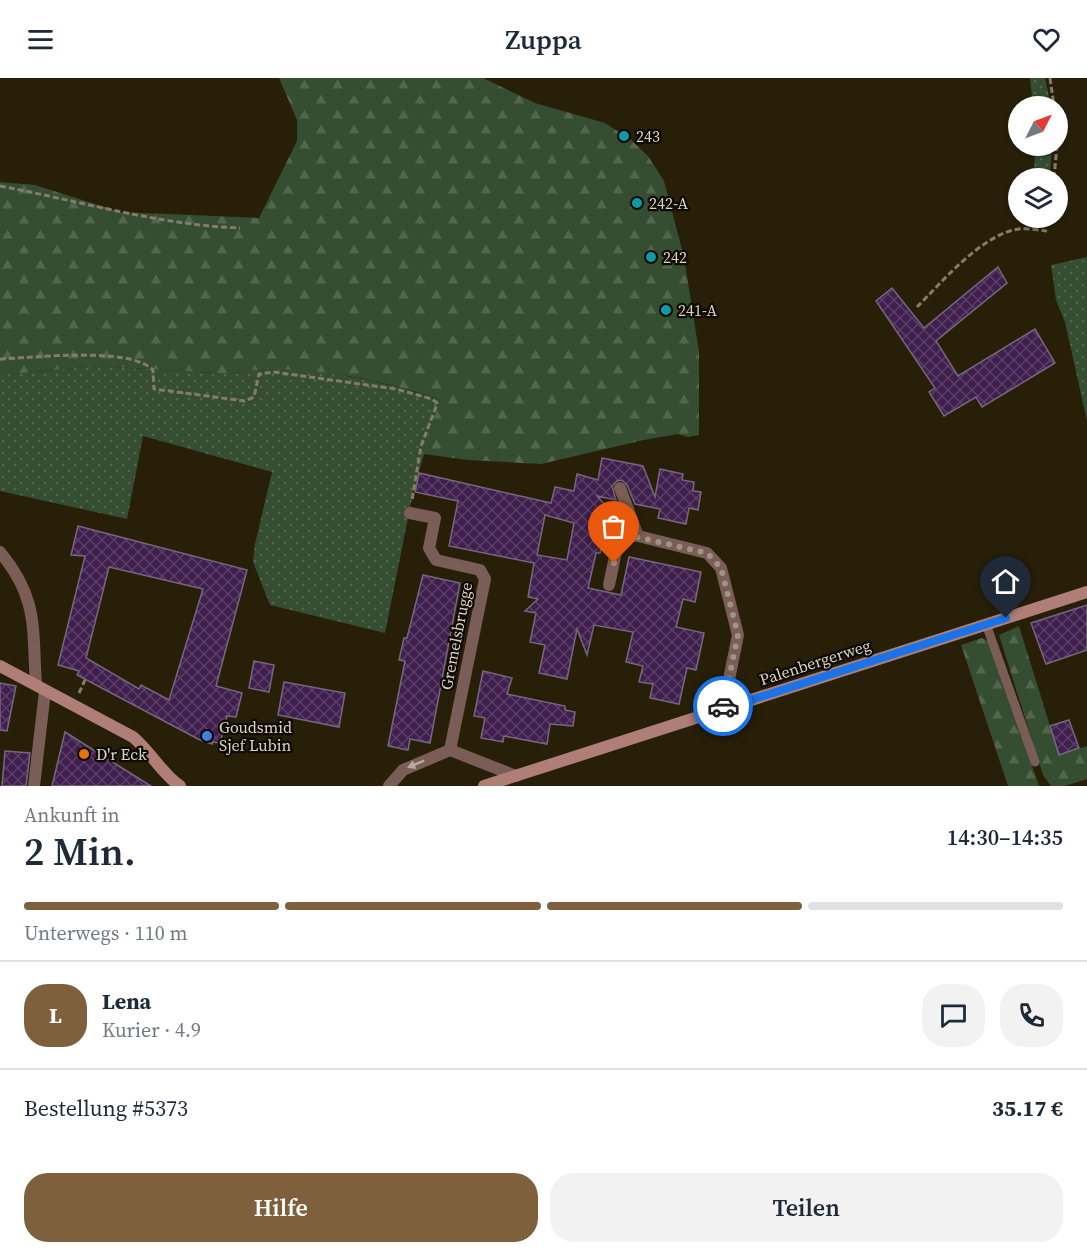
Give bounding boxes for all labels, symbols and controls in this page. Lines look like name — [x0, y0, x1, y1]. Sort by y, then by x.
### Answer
text: Zuppa — [505, 21, 582, 58]
icon: menu — [24, 23, 57, 56]
icon: heart — [1030, 23, 1063, 56]
north arrow — [1008, 96, 1068, 156]
map controls — [1008, 96, 1068, 228]
place label: 243 — [636, 125, 660, 147]
marker: 243 — [617, 129, 631, 143]
button: layers — [1008, 168, 1068, 228]
place label: 242-A — [649, 192, 689, 214]
marker: 242-A — [630, 196, 644, 210]
place label: 242 — [663, 246, 687, 268]
marker: 242 — [644, 250, 658, 264]
place label: 241-A — [678, 299, 718, 321]
marker: 241-A — [659, 303, 673, 317]
pin — [588, 501, 639, 563]
icon: bag — [597, 510, 630, 543]
pin — [980, 556, 1031, 618]
icon: home — [989, 565, 1022, 598]
street label: Gremelsbrugge — [435, 580, 477, 692]
street label: Palenbergerweg — [757, 634, 873, 690]
courier — [693, 676, 753, 736]
icon: car — [707, 690, 740, 723]
place label: Goudsmid Sjef Lubin — [219, 716, 292, 756]
marker: Goudsmid Sjef Lubin — [200, 729, 214, 743]
place label: D'r Eck — [96, 743, 147, 765]
marker: D'r Eck — [77, 747, 91, 761]
one-way arrow — [408, 759, 425, 768]
text: Ankunft in — [24, 801, 120, 829]
text: 14:30–14:35 — [947, 822, 1063, 852]
text: 2 Min. — [24, 825, 136, 878]
text: Unterwegs · 110 m — [24, 919, 187, 947]
button: chat — [922, 984, 985, 1047]
button: phone — [1000, 984, 1063, 1047]
text: Lena — [102, 986, 151, 1016]
text: L — [49, 1000, 62, 1030]
text: Kurier · 4.9 — [102, 1016, 201, 1044]
text: Bestellung #5373 — [24, 1093, 188, 1123]
text: 35.17 € — [992, 1093, 1063, 1123]
button: Hilfe — [24, 1173, 538, 1242]
button: Teilen — [550, 1173, 1063, 1242]

